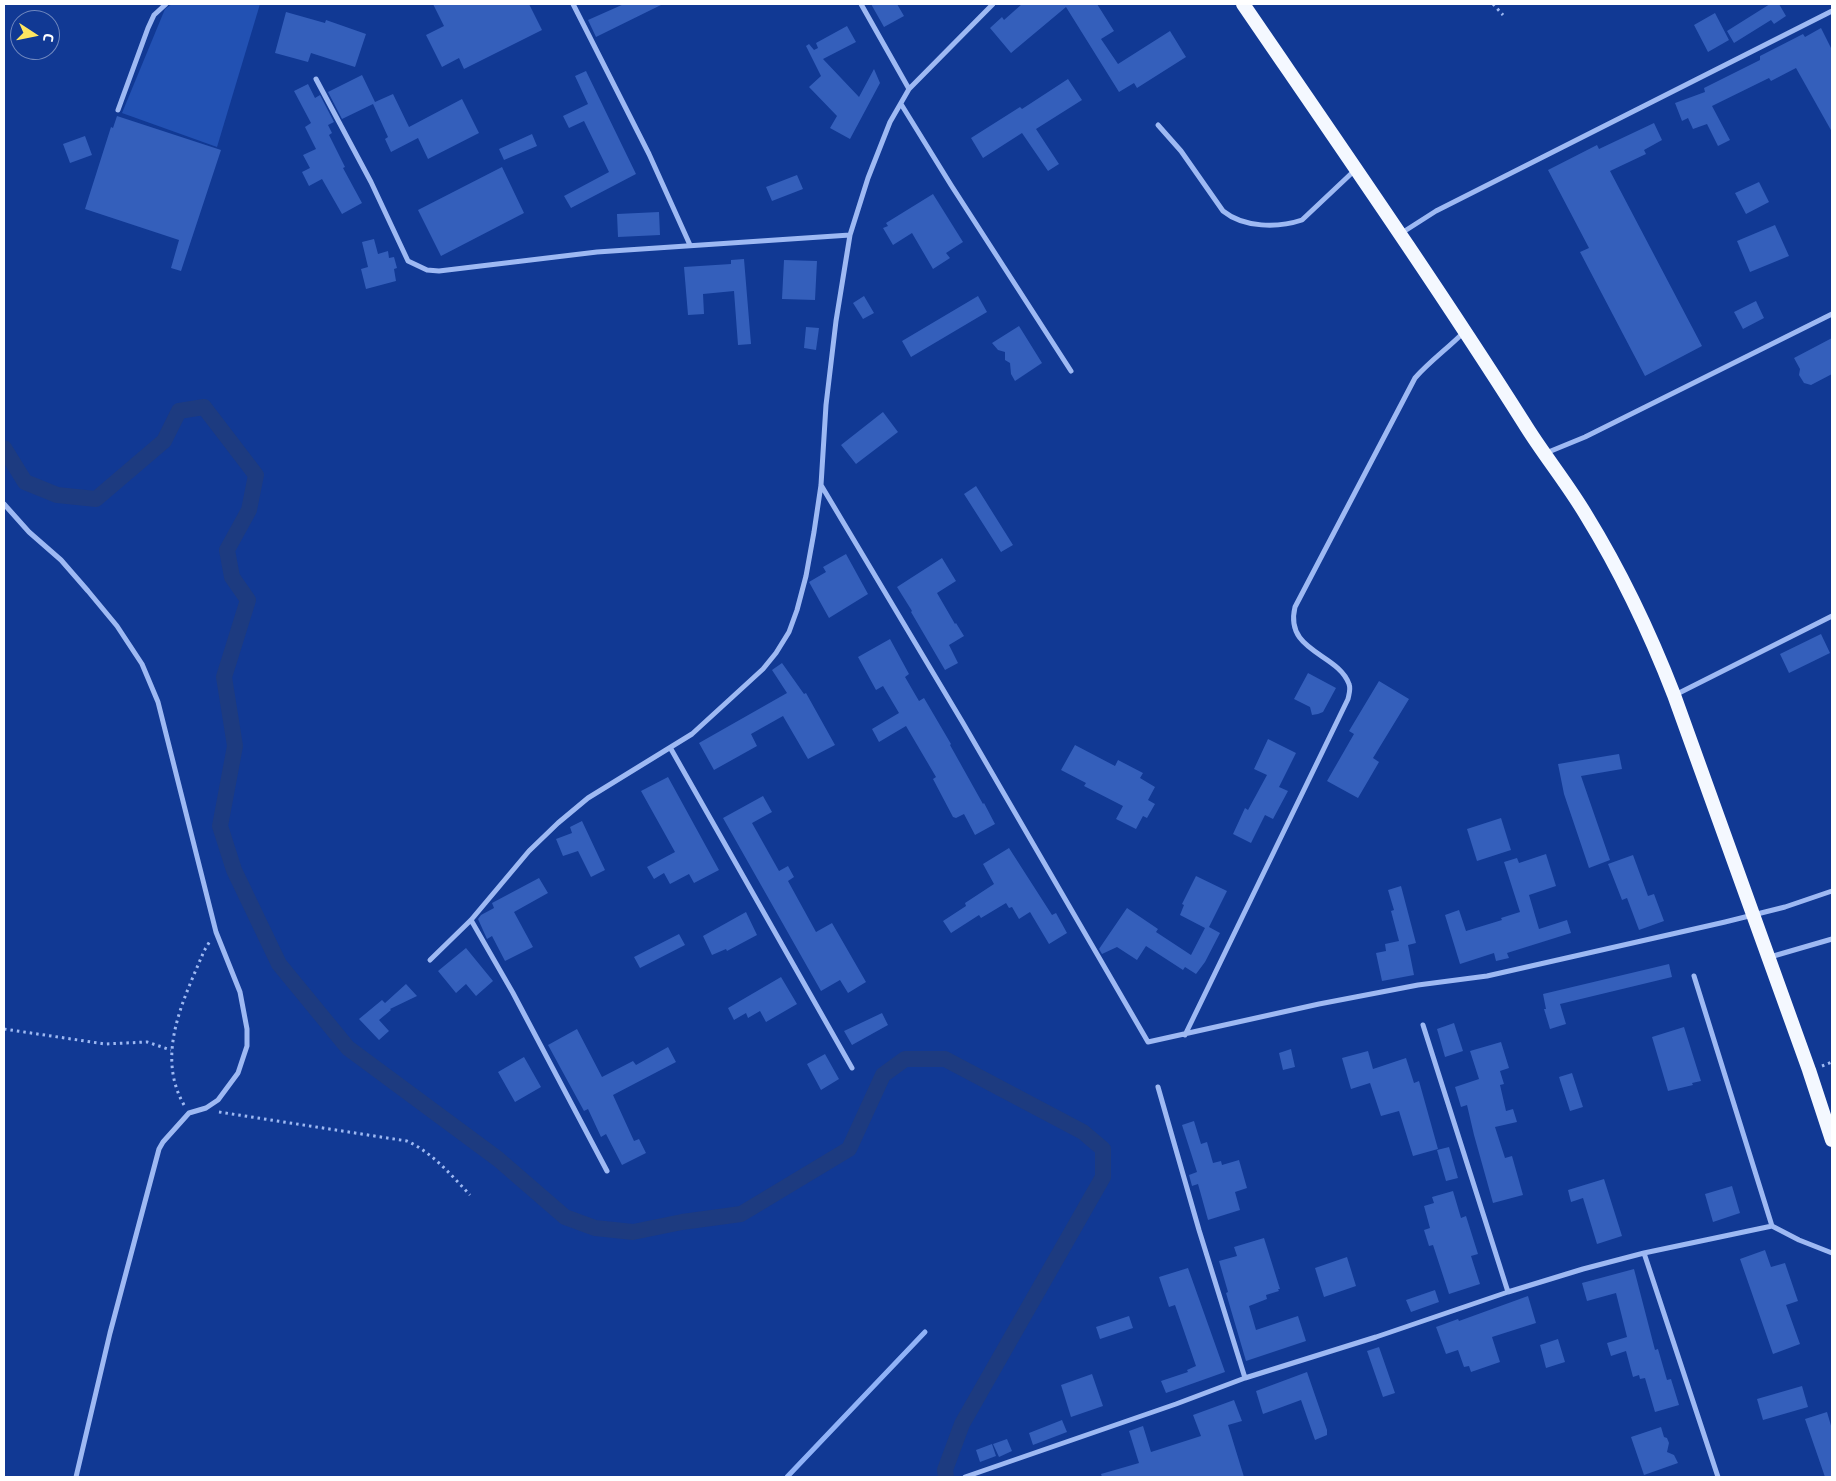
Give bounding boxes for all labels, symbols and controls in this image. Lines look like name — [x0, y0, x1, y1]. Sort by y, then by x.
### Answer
north arrow — [10, 10, 60, 60]
text: С — [40, 32, 58, 43]

